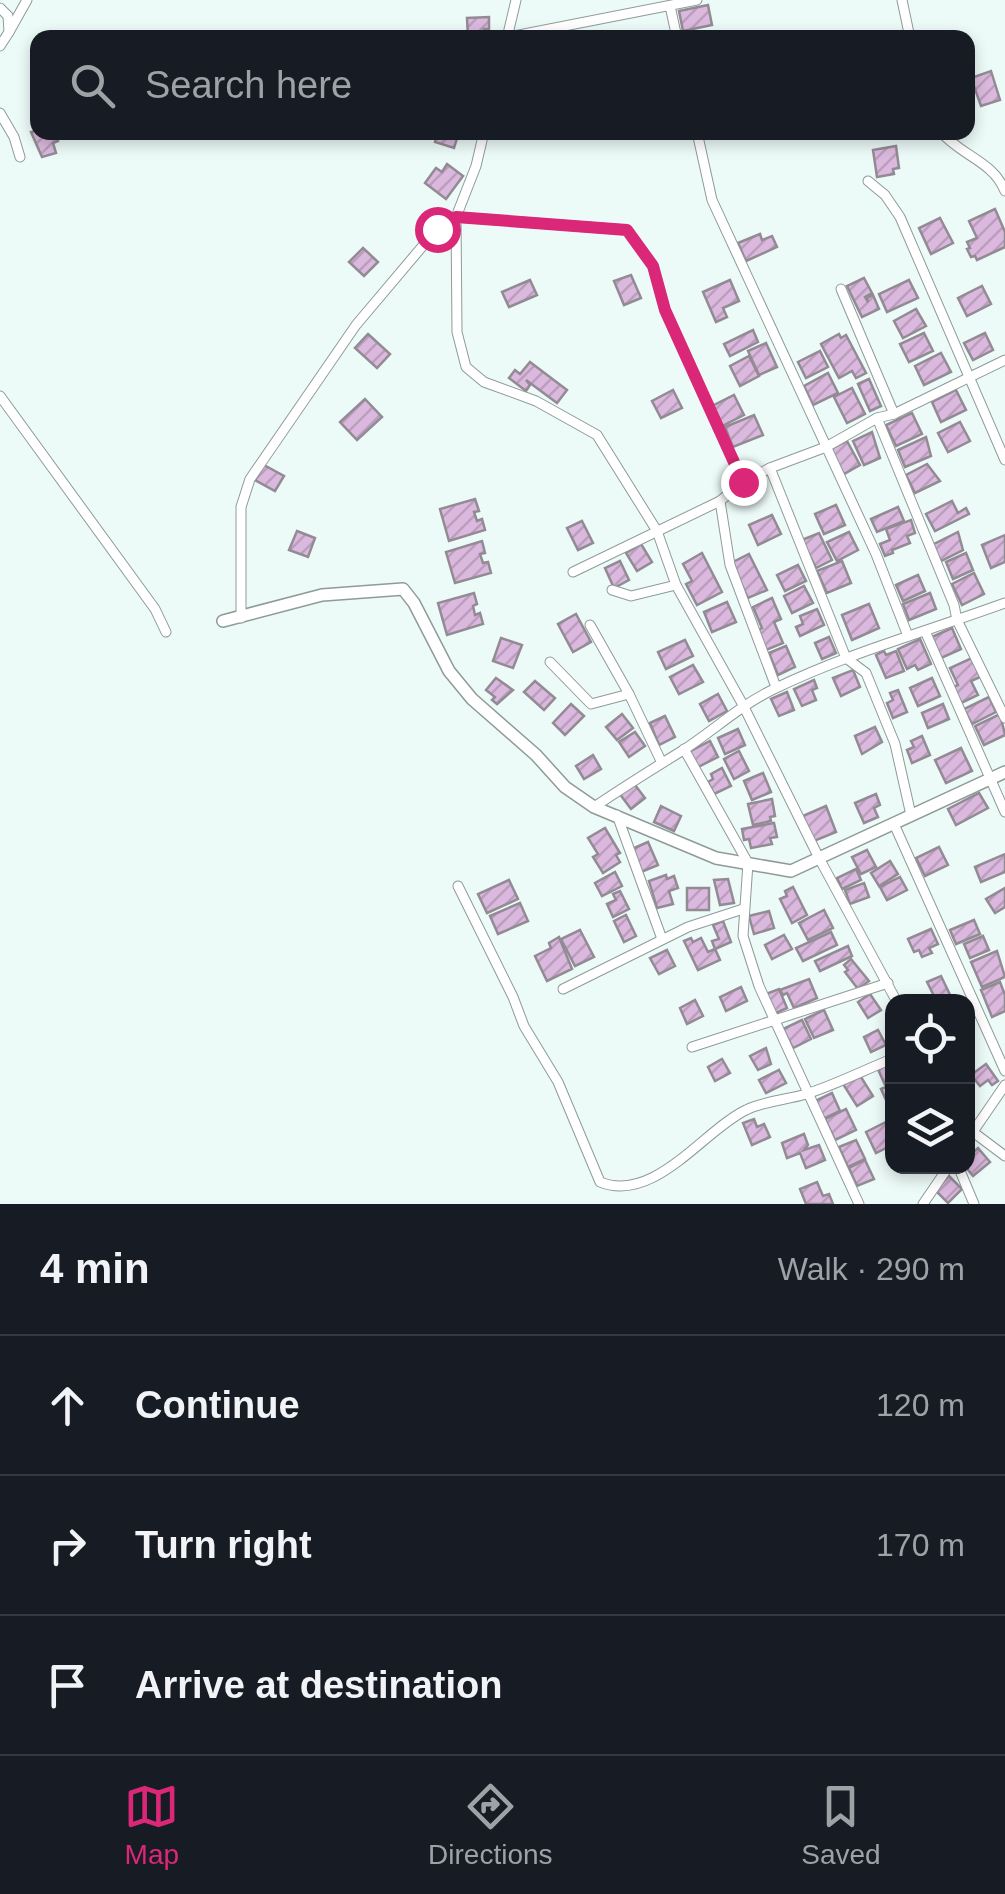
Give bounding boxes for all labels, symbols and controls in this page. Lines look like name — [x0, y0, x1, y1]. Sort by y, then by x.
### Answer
search box — [30, 30, 975, 140]
icon: search — [65, 58, 120, 113]
text: Search here — [145, 64, 352, 106]
route start — [415, 207, 461, 253]
route end — [721, 460, 767, 506]
map controls — [885, 994, 975, 1174]
button: locate — [885, 994, 975, 1084]
button: layers — [885, 1084, 975, 1174]
text: 4 min — [40, 1245, 150, 1292]
text: Walk · 290 m — [778, 1251, 965, 1287]
icon: ahead — [40, 1378, 95, 1433]
text: Continue — [135, 1384, 300, 1426]
text: 120 m — [876, 1387, 965, 1423]
icon: right — [40, 1518, 95, 1573]
text: Turn right — [135, 1524, 312, 1566]
text: 170 m — [876, 1527, 965, 1563]
icon: arrive — [40, 1658, 95, 1713]
text: Arrive at destination — [135, 1664, 502, 1706]
tab: Map — [124, 1779, 179, 1871]
tab: Directions — [428, 1779, 553, 1871]
tab: Saved — [801, 1779, 881, 1871]

